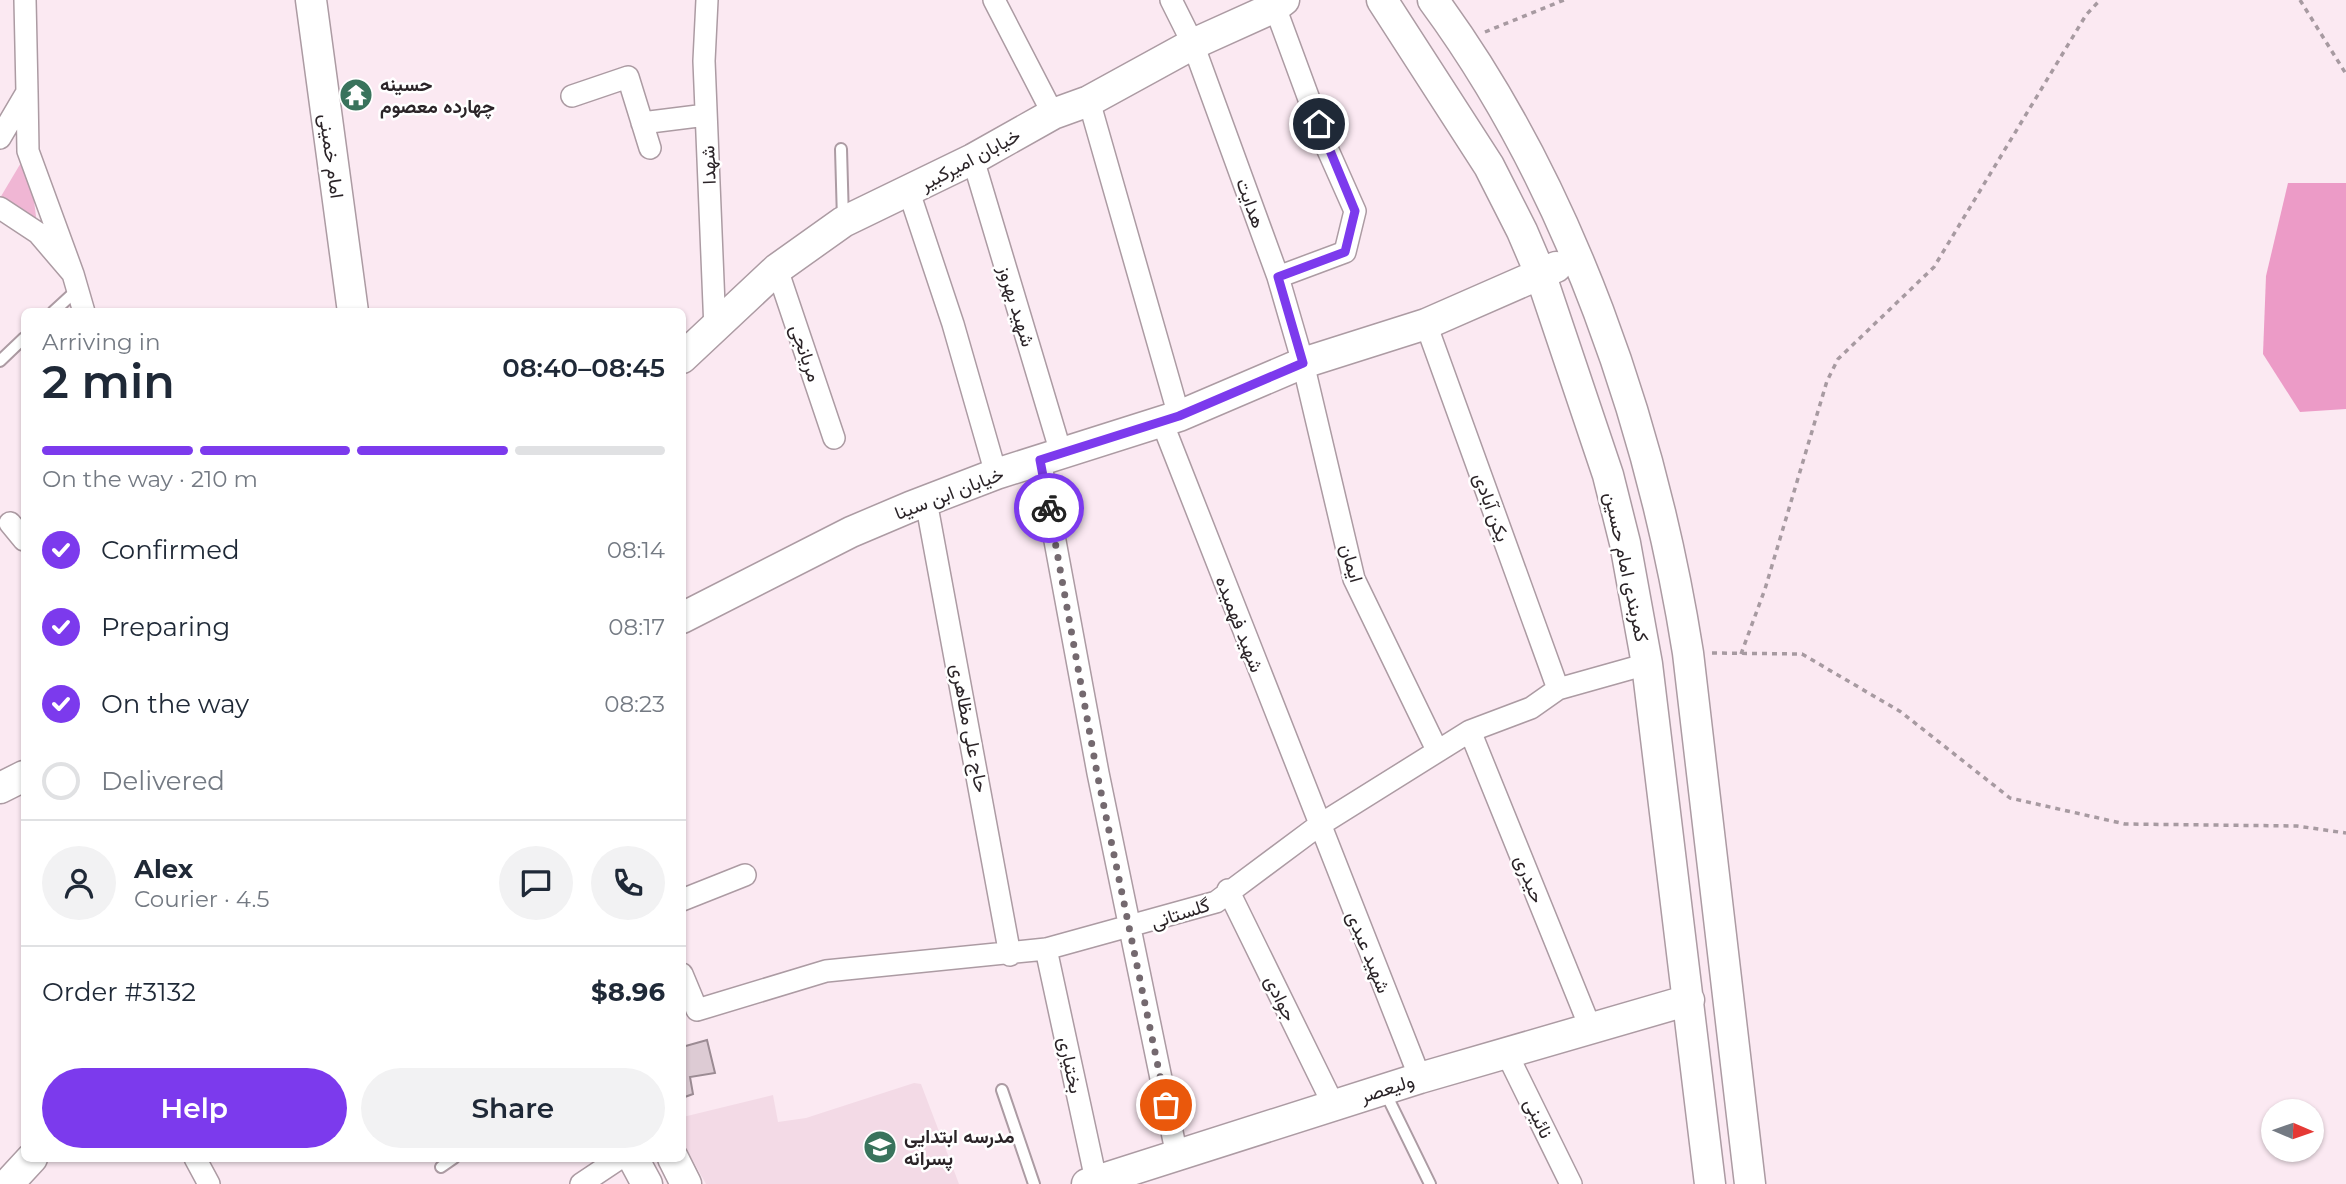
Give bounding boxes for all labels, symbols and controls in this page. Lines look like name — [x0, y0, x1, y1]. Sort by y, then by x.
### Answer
place label: حسینه چهارده معصوم — [380, 73, 495, 120]
temple icon: حسینه چهارده معصوم — [337, 76, 375, 114]
pin — [1289, 94, 1349, 154]
icon: home — [1300, 105, 1338, 143]
street label: امام خمینی — [313, 112, 349, 200]
street label: خیابان امیرکبیر — [915, 123, 1024, 196]
street label: شهدا — [696, 145, 721, 185]
street label: هدایت — [1231, 175, 1270, 231]
street label: شهید بهروز — [993, 262, 1040, 349]
street label: مریانجی — [785, 321, 826, 385]
text: Arriving in — [42, 328, 161, 356]
text: 08:40–08:45 — [502, 352, 665, 384]
text: 2 min — [42, 353, 175, 410]
street label: خیابان ابن سینا — [891, 462, 1007, 525]
text: On the way · 210 m — [42, 465, 258, 493]
street label: یکن آبادی — [1468, 470, 1515, 545]
courier — [1014, 473, 1084, 543]
icon: bike — [1030, 489, 1068, 527]
street label: کمربندی امام حسین — [1598, 490, 1654, 644]
icon: check — [42, 531, 80, 569]
text: Confirmed — [101, 534, 240, 566]
text: 08:14 — [607, 536, 665, 564]
street label: ایمان — [1335, 541, 1368, 585]
street label: شهید فهمیده — [1211, 573, 1268, 676]
icon: check — [42, 608, 80, 646]
text: Preparing — [101, 611, 230, 643]
text: 08:17 — [608, 613, 665, 641]
street label: حاج علی مظاهری — [945, 662, 993, 795]
icon: check — [42, 685, 80, 723]
text: On the way — [101, 688, 249, 720]
text: 08:23 — [604, 690, 665, 718]
text: Delivered — [101, 765, 225, 797]
button: person — [42, 846, 116, 920]
button: chat — [499, 846, 573, 920]
button: phone — [591, 846, 665, 920]
street label: حیدری — [1510, 852, 1549, 907]
text: Alex — [134, 853, 193, 885]
text: Courier · 4.5 — [134, 885, 269, 913]
street label: گلستانی — [1148, 893, 1212, 934]
street label: شهید عبدی — [1342, 908, 1395, 997]
street label: جوادی — [1260, 972, 1301, 1025]
text: Order #3132 — [42, 976, 196, 1008]
text: $8.96 — [591, 976, 665, 1008]
street label: بختیاری — [1053, 1035, 1088, 1095]
button: Help — [42, 1068, 347, 1148]
button: Share — [361, 1068, 665, 1148]
street label: ولیعصر — [1356, 1069, 1417, 1108]
pin — [1136, 1075, 1196, 1135]
icon: bag — [1147, 1086, 1185, 1124]
street label: نائینی — [1519, 1094, 1558, 1142]
north arrow — [2261, 1099, 2324, 1162]
map controls — [2261, 1099, 2324, 1162]
place label: مدرسه ابتدایی پسرانه — [904, 1125, 1015, 1172]
school or university icon: مدرسه ابتدایی پسرانه — [861, 1128, 899, 1166]

